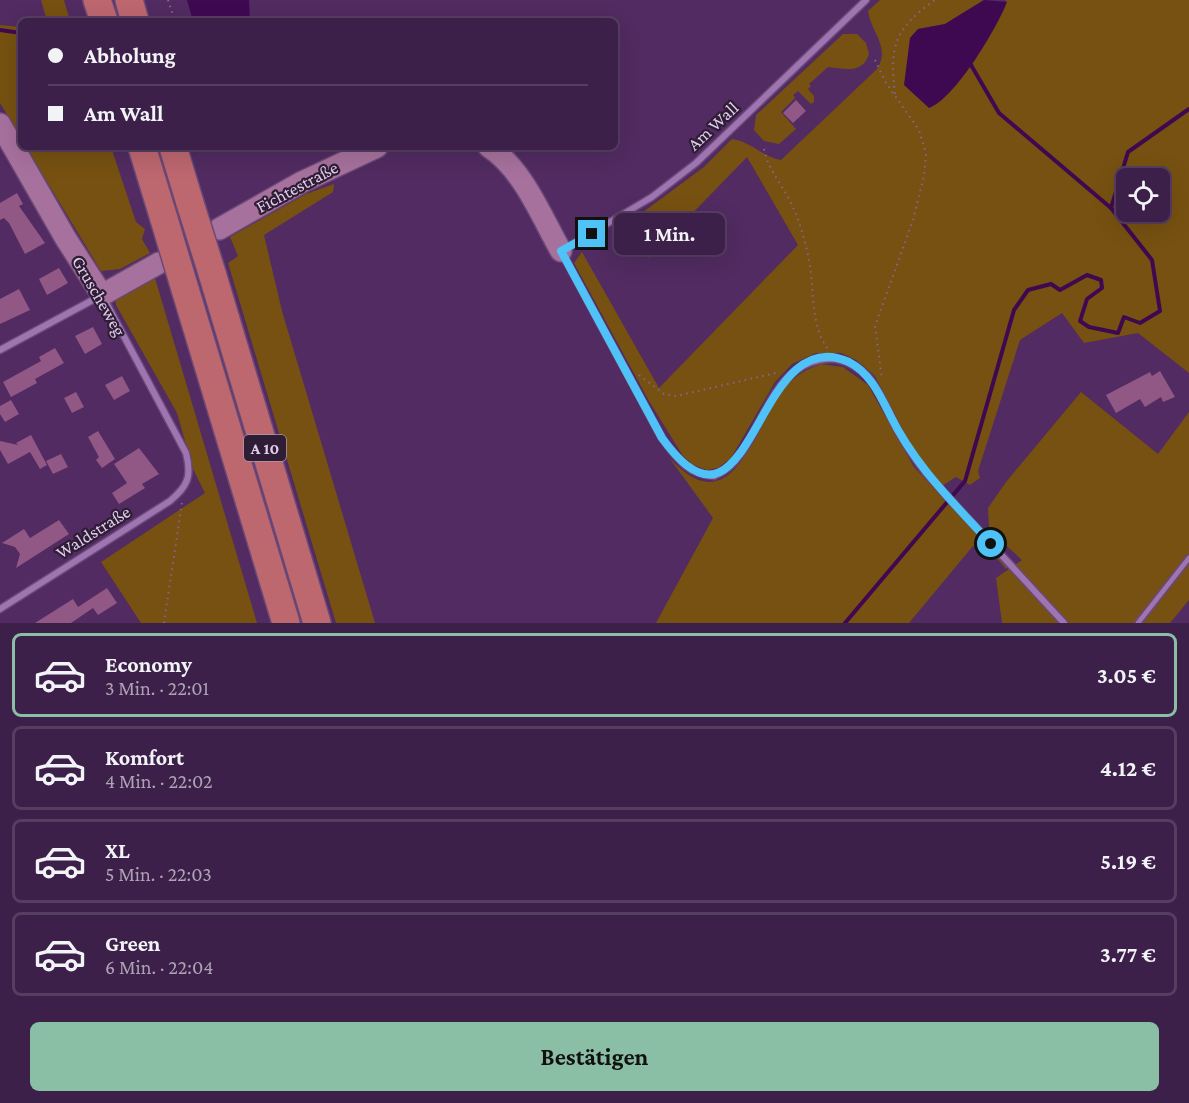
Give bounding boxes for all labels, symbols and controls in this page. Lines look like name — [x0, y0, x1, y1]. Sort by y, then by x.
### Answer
text: Abholung — [84, 43, 176, 68]
street label: Am Wall — [684, 98, 743, 154]
text: Am Wall — [84, 101, 163, 126]
street label: Fichtestraße — [253, 157, 341, 217]
map controls — [1116, 168, 1170, 222]
button: locate — [1116, 168, 1170, 222]
callout: 1 Min. — [613, 213, 724, 255]
route end — [578, 220, 605, 247]
text: 1 Min. — [644, 223, 695, 245]
street label: Gruscheweg — [68, 252, 130, 340]
road number: A 10 — [244, 435, 286, 461]
street label: Waldstraße — [52, 501, 134, 563]
route start — [977, 530, 1004, 557]
icon: car — [33, 648, 87, 702]
text: Economy — [105, 652, 192, 677]
text: 3.05 € — [1097, 663, 1156, 688]
text: 3 Min. · 22:01 — [105, 677, 209, 699]
icon: car — [33, 741, 87, 795]
text: Komfort — [105, 745, 184, 770]
text: 4.12 € — [1100, 756, 1156, 781]
text: 4 Min. · 22:02 — [105, 770, 213, 792]
icon: car — [33, 834, 87, 888]
text: XL — [105, 838, 130, 863]
text: 5.19 € — [1100, 849, 1156, 874]
text: 5 Min. · 22:03 — [105, 863, 212, 885]
icon: car — [33, 927, 87, 981]
text: Green — [105, 931, 161, 956]
text: 3.77 € — [1100, 942, 1156, 967]
text: 6 Min. · 22:04 — [105, 956, 213, 978]
button: Bestätigen — [30, 1022, 1159, 1091]

